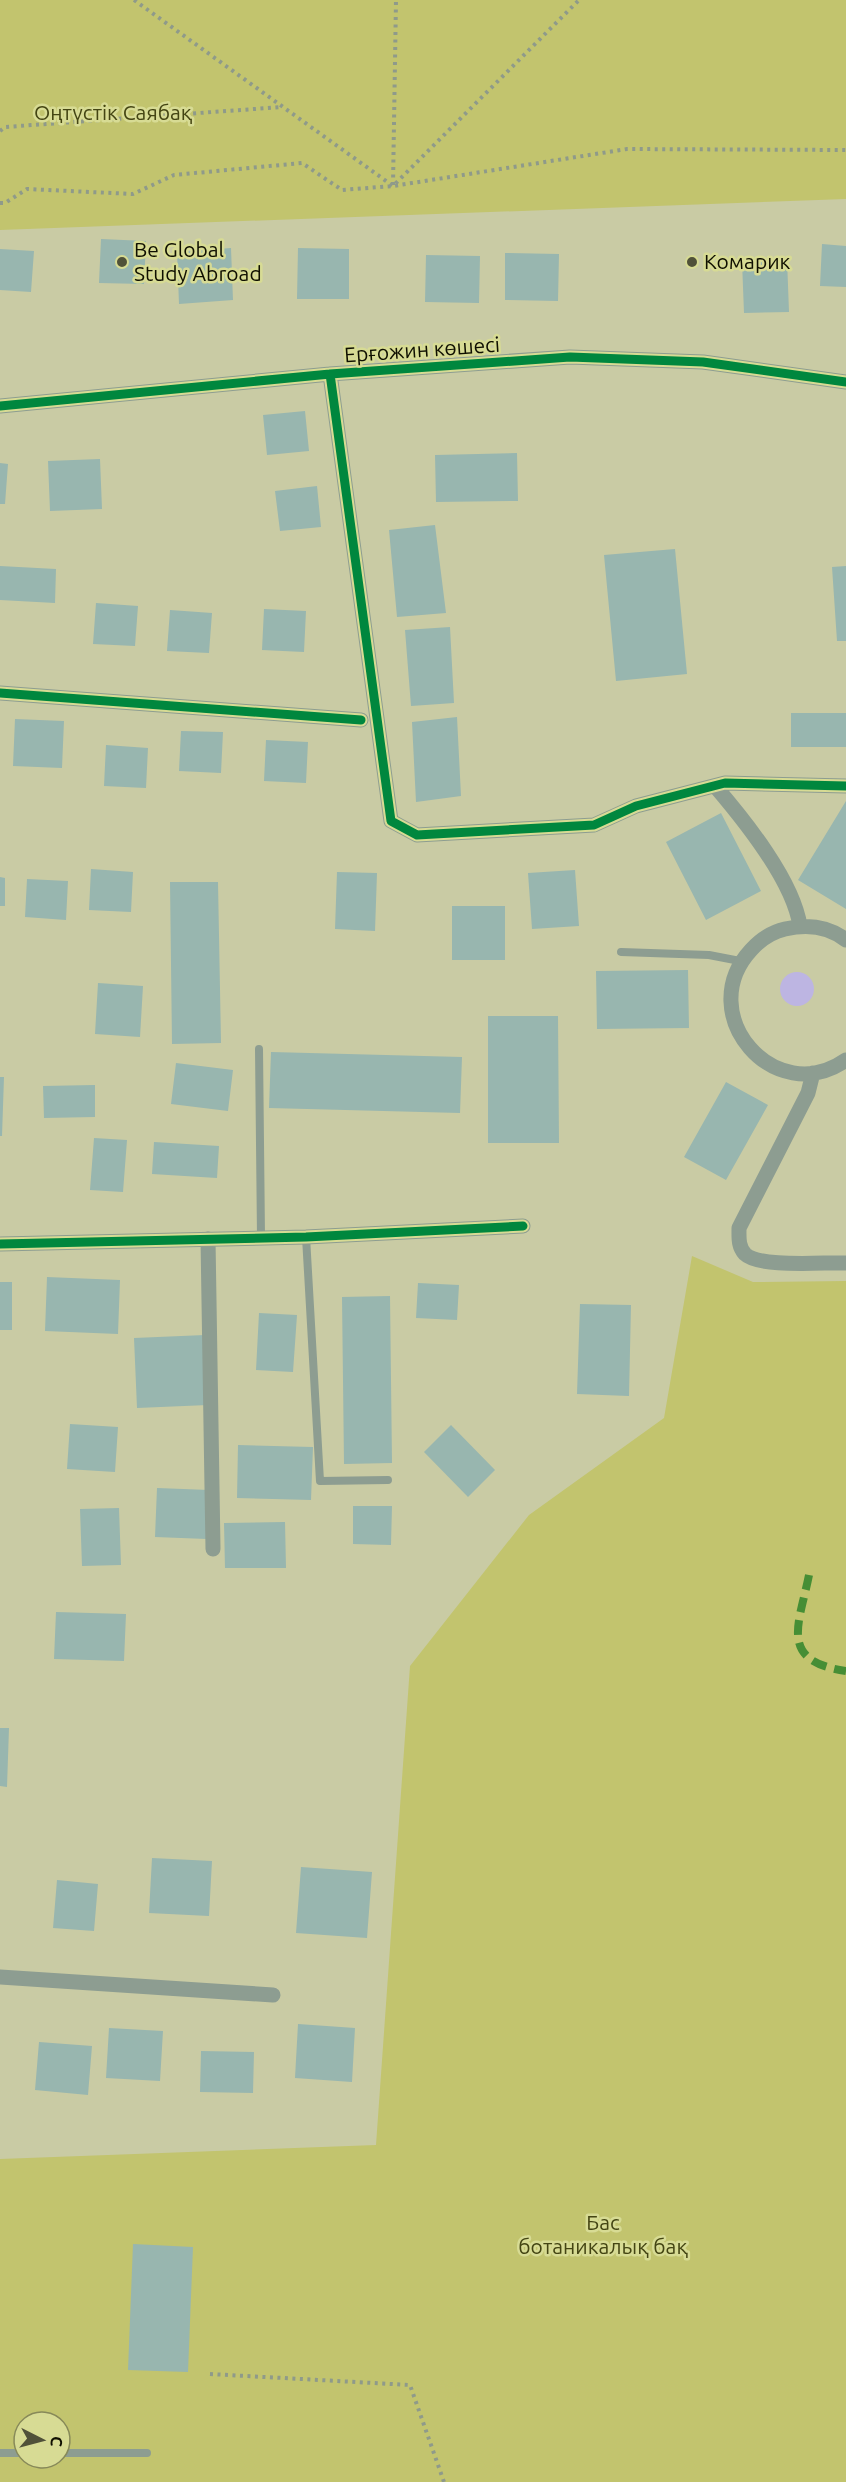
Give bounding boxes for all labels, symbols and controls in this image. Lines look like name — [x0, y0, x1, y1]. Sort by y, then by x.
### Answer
park label: Оңтүстік Саябақ — [34, 100, 193, 124]
place label: Be Global Study Abroad — [134, 237, 262, 285]
place label: Комарик — [704, 249, 791, 273]
marker: Be Global Study Abroad — [115, 255, 129, 269]
marker: Комарик — [685, 255, 699, 269]
street label: Ерғожин көшесі — [343, 332, 501, 366]
park label: Бас ботаникалық бақ — [518, 2210, 688, 2258]
north arrow — [12, 2410, 72, 2470]
text: С — [47, 2436, 66, 2448]

